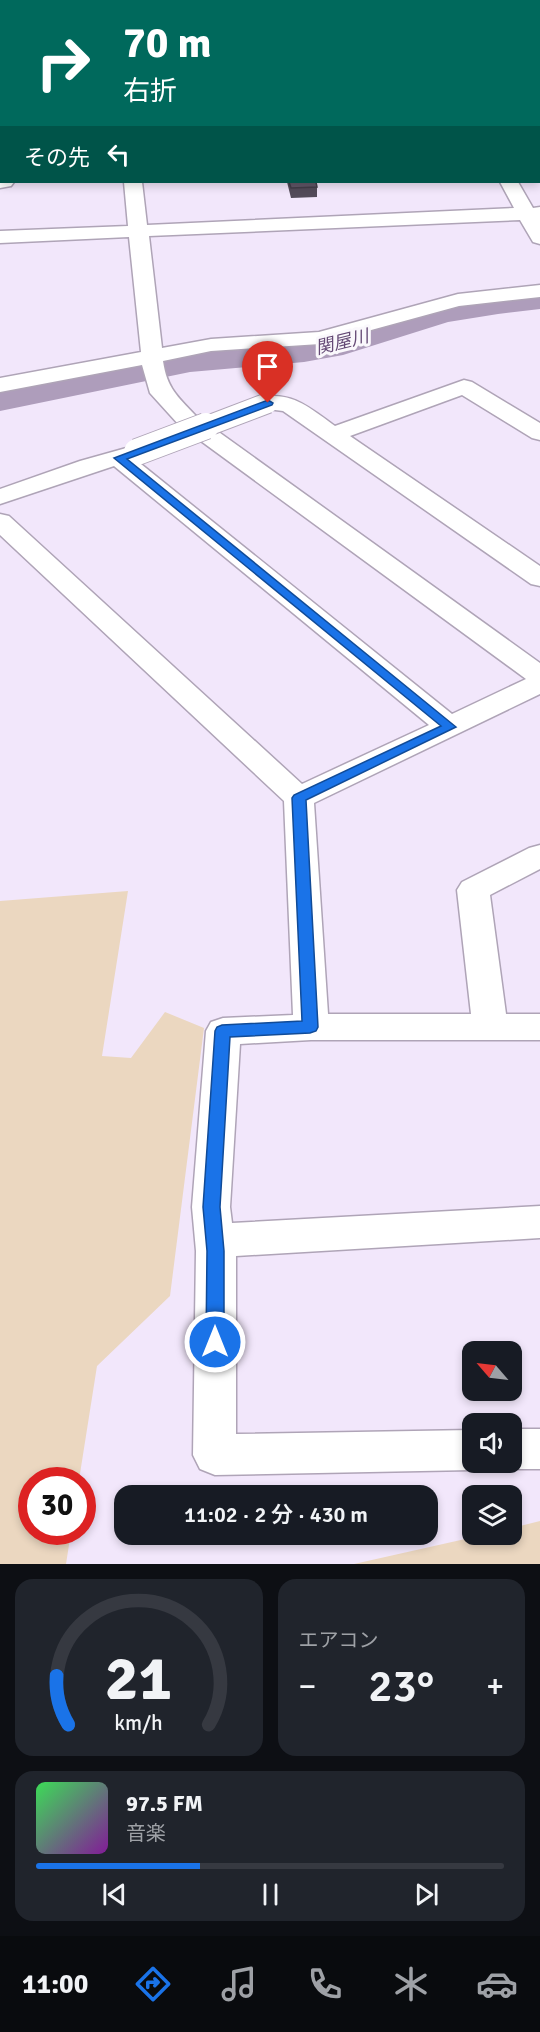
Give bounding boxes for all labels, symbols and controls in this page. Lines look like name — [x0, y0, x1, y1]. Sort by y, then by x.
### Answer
text: 70 m — [123, 18, 212, 69]
icon: right — [24, 24, 102, 102]
text: 右折 — [123, 75, 177, 108]
icon: left — [102, 138, 135, 171]
text: その先 — [24, 144, 90, 171]
water label: 関屋川 — [313, 324, 373, 359]
pin — [242, 341, 293, 403]
icon: arrive — [251, 350, 284, 383]
position arrow — [183, 1310, 247, 1374]
north arrow — [462, 1341, 522, 1401]
map controls — [462, 1341, 522, 1545]
button: sound — [462, 1413, 522, 1473]
speed limit sign: 30 — [18, 1467, 96, 1545]
button: layers — [462, 1485, 522, 1545]
text: 11:02 · 2 分 · 430 m — [184, 1501, 368, 1528]
text: エアコン — [299, 1628, 379, 1653]
text: 21 — [105, 1640, 172, 1717]
text: 23° — [368, 1659, 434, 1714]
text: − — [299, 1666, 316, 1707]
text: + — [486, 1666, 504, 1707]
text: km/h — [114, 1710, 163, 1736]
text: 97.5 FM — [126, 1790, 203, 1817]
text: 音楽 — [126, 1821, 166, 1846]
icon: previous — [98, 1878, 131, 1911]
icon: pause — [254, 1878, 287, 1911]
icon: next — [410, 1878, 443, 1911]
icon: directions — [132, 1963, 174, 2005]
icon: music — [218, 1963, 260, 2005]
icon: phone — [304, 1963, 346, 2005]
icon: climate — [390, 1963, 432, 2005]
icon: car — [476, 1963, 518, 2005]
text: 11:00 — [22, 1968, 88, 2001]

